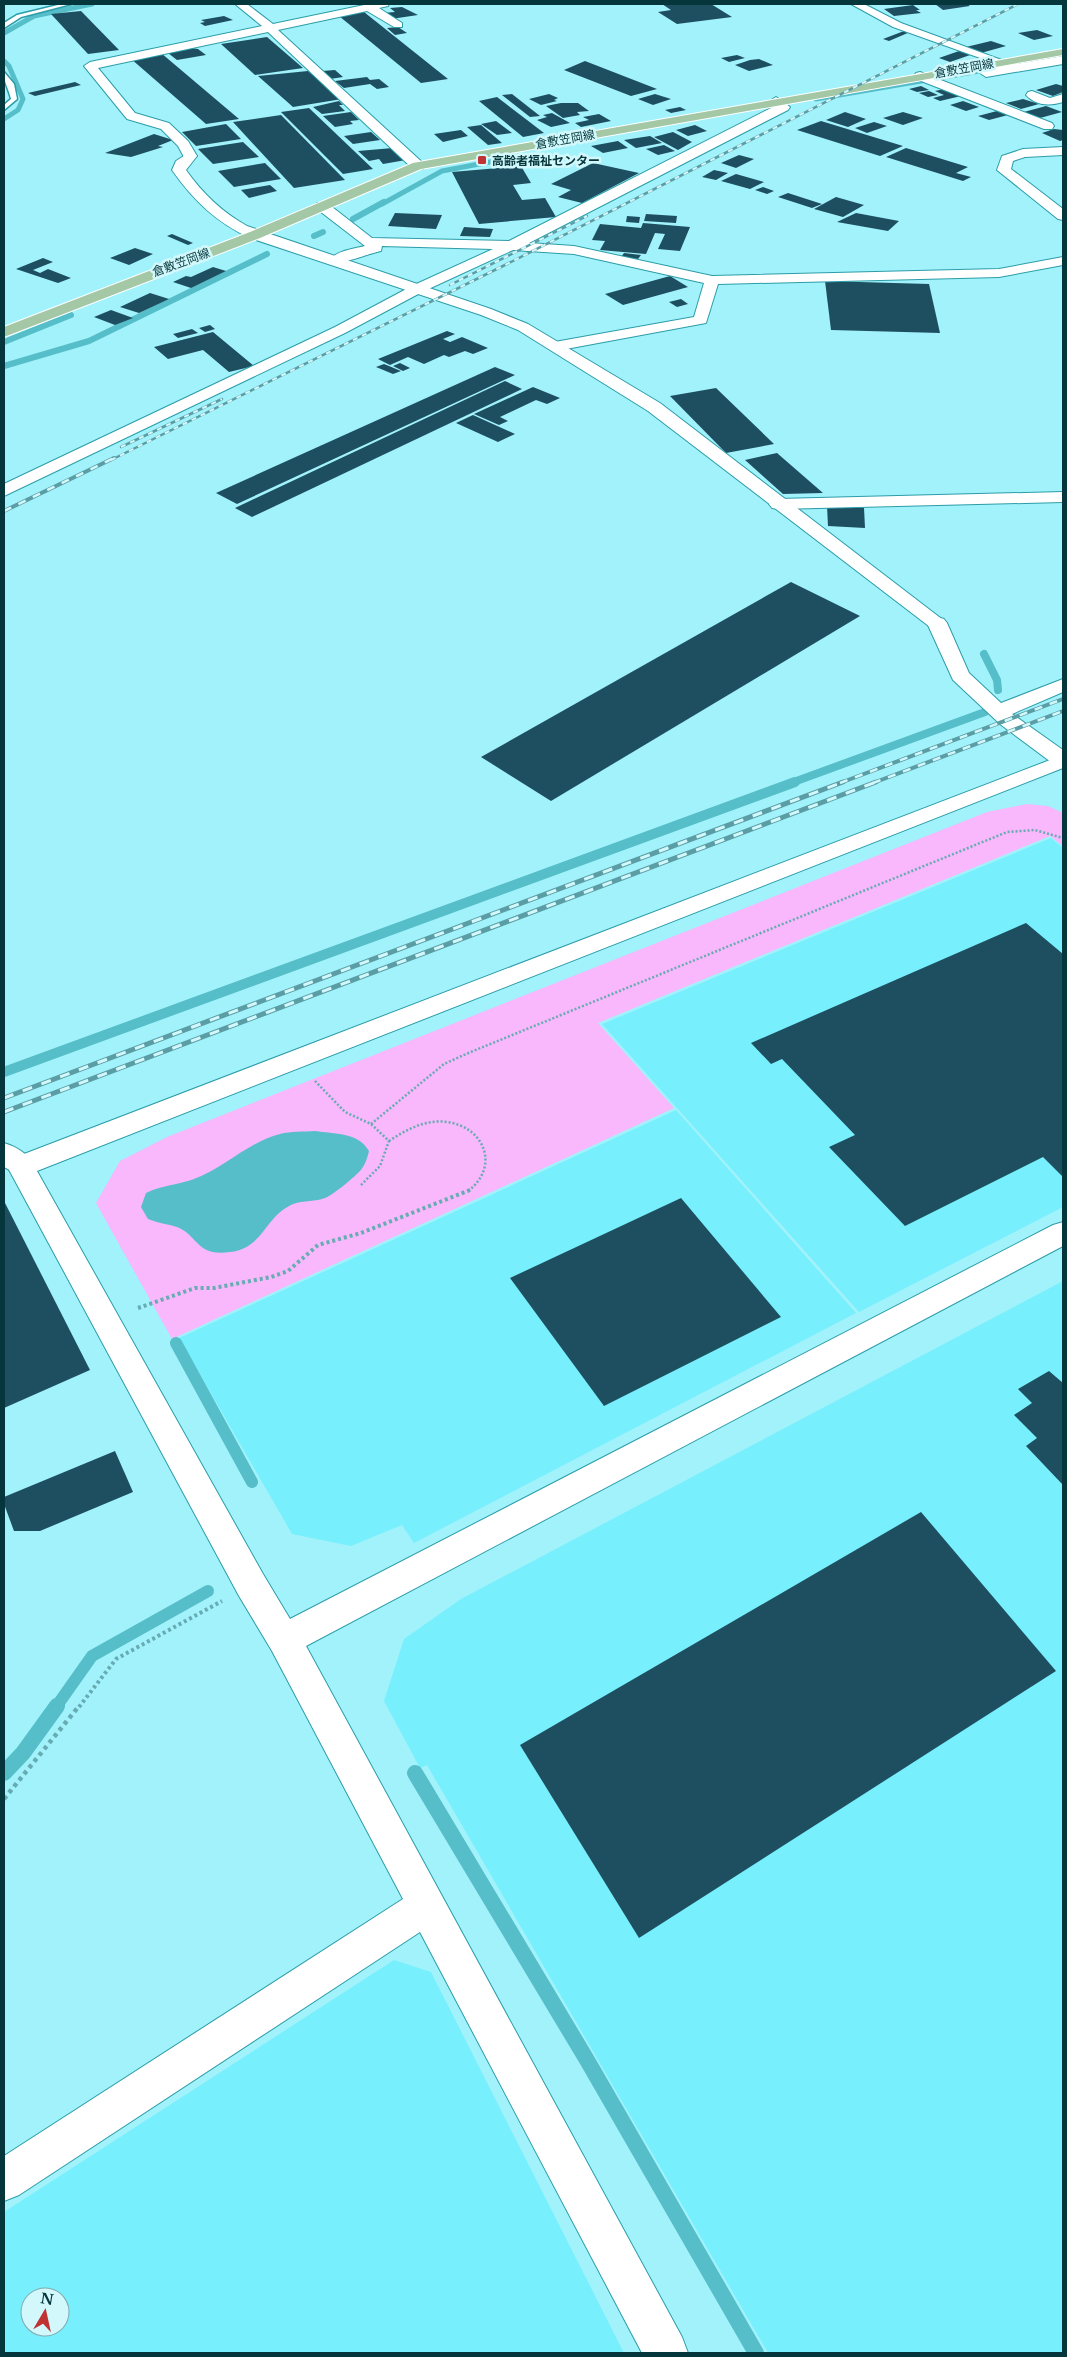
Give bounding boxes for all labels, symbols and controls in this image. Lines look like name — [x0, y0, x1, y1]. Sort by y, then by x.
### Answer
street label: 倉敷笠岡線 — [933, 55, 995, 81]
street label: 倉敷笠岡線 — [534, 126, 596, 152]
place label: 高齢者福祉センター — [492, 153, 600, 168]
marker: 高齢者福祉センター — [476, 154, 488, 166]
street label: 倉敷笠岡線 — [150, 245, 212, 279]
north arrow — [20, 2287, 70, 2337]
text: N — [39, 2289, 55, 2309]

